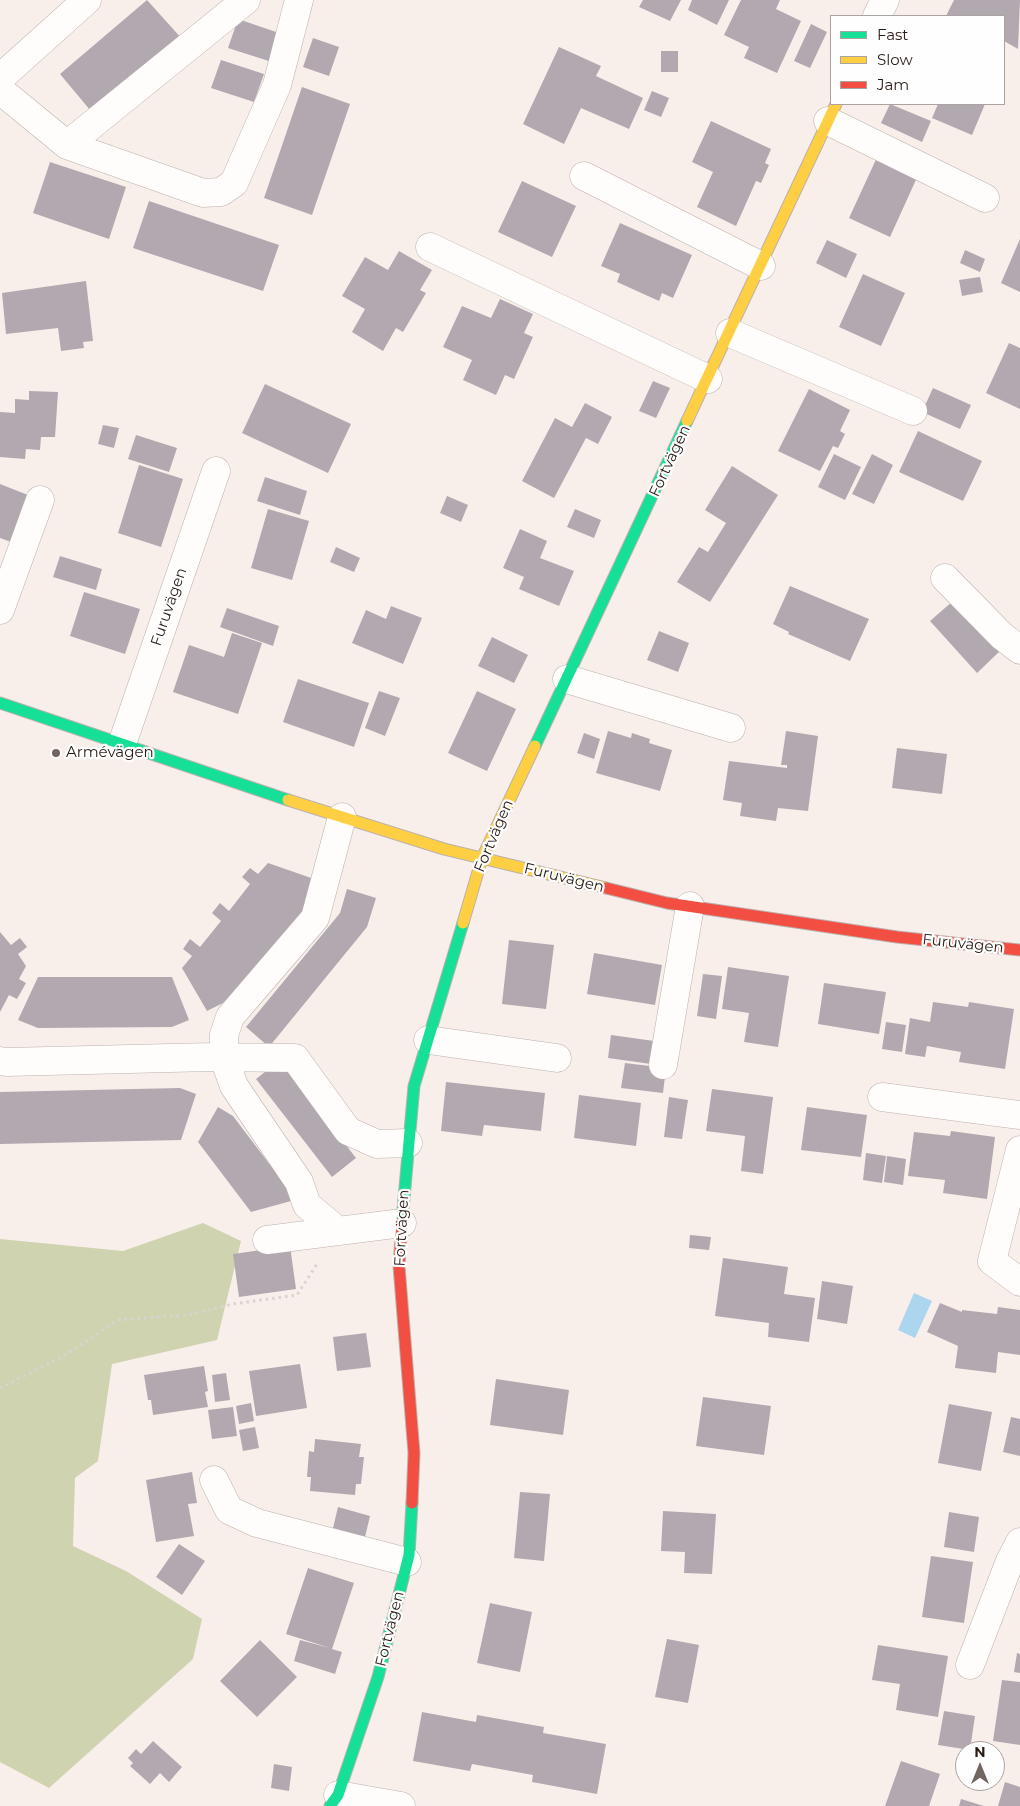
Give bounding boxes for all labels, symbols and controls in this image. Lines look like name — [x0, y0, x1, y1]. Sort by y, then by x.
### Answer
legend — [830, 15, 1005, 105]
text: Fast — [877, 25, 908, 44]
text: Slow — [877, 50, 913, 69]
text: Jam — [877, 75, 909, 94]
street label: Fortvägen — [646, 422, 694, 500]
street label: Furuvägen — [147, 566, 191, 648]
place label: Armévägen — [66, 744, 154, 762]
marker: Armévägen — [50, 747, 62, 759]
street label: Fortvägen — [471, 797, 517, 875]
street label: Furuvägen — [522, 859, 606, 897]
street label: Furuvägen — [921, 931, 1005, 957]
street label: Fortvägen — [391, 1189, 413, 1267]
street label: Fortvägen — [372, 1589, 408, 1669]
north arrow — [955, 1741, 1005, 1791]
text: N — [974, 1743, 986, 1761]

